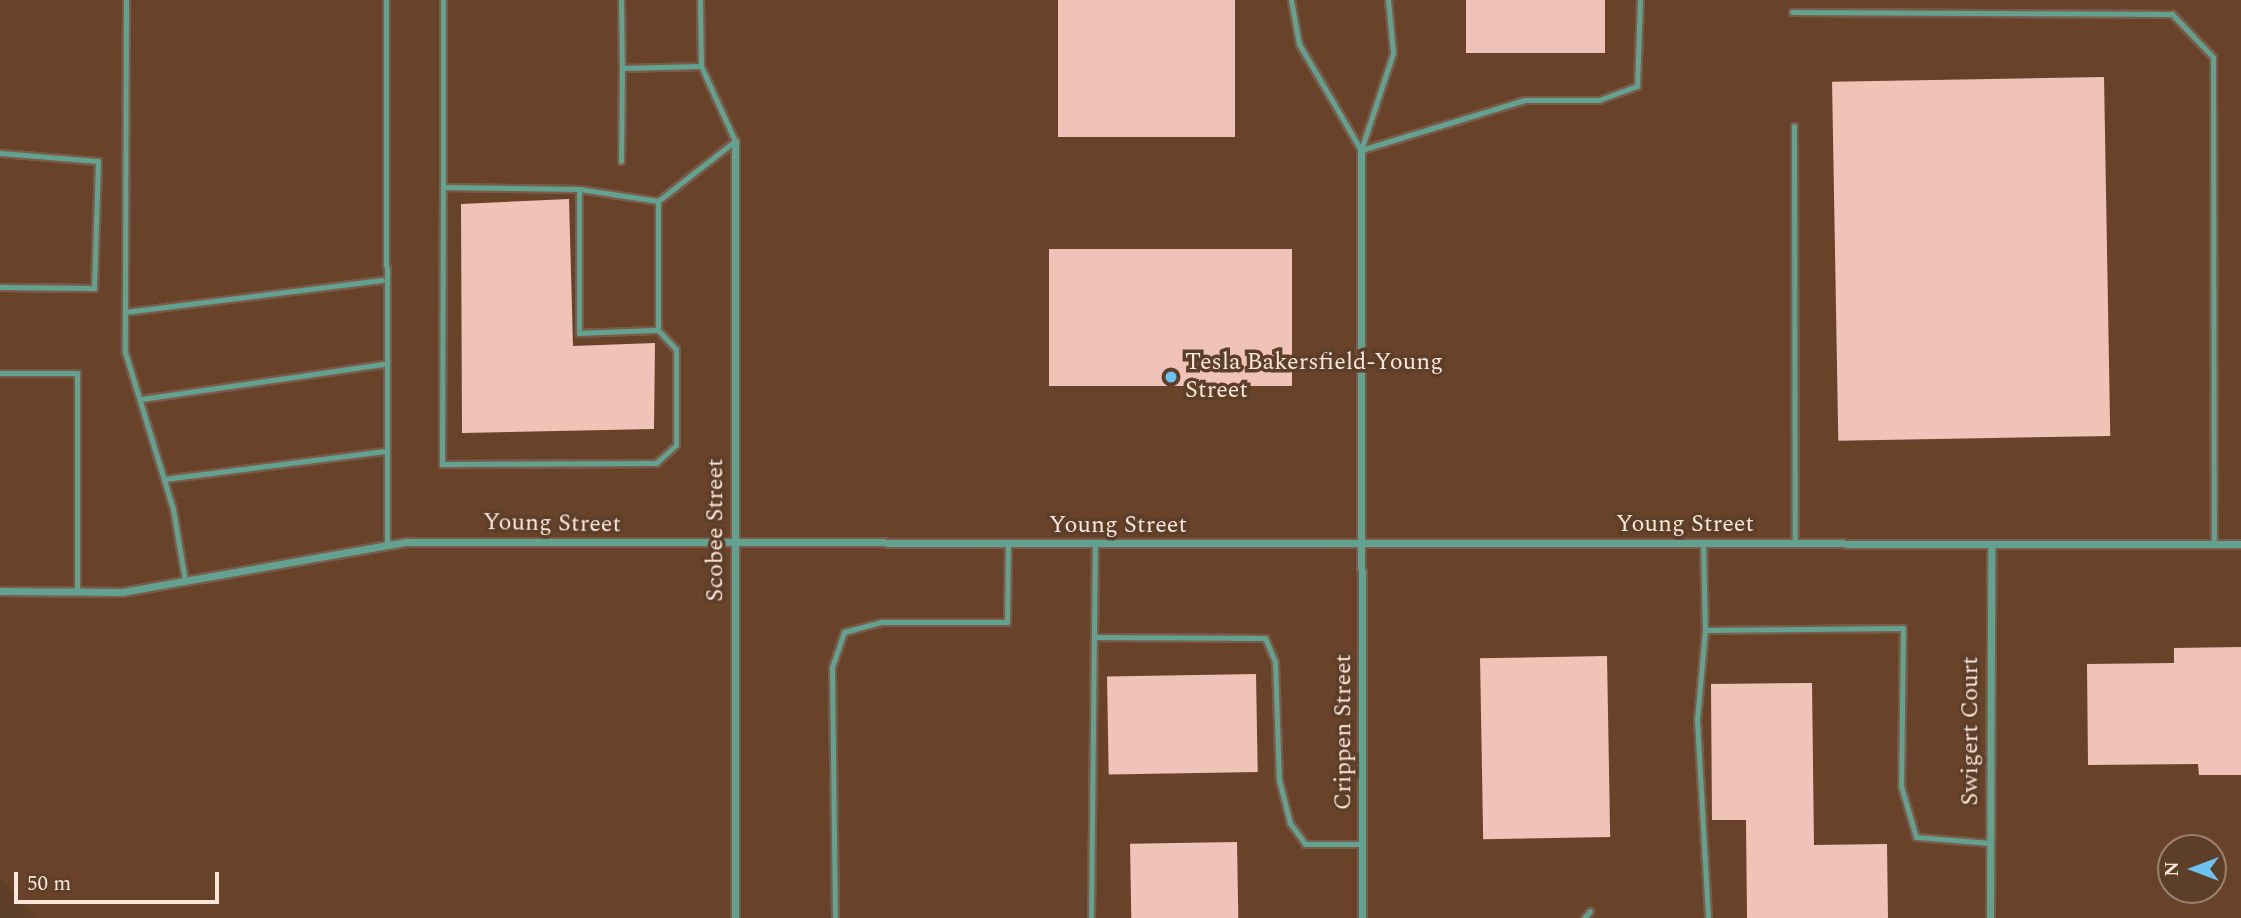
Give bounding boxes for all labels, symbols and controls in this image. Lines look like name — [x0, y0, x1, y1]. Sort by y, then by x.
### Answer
place label: Tesla Bakersfield-Young Street — [1185, 349, 1443, 405]
marker: Tesla Bakersfield-Young Street — [1163, 369, 1179, 385]
street label: Scobee Street — [702, 458, 730, 602]
street label: Young Street — [483, 508, 621, 540]
street label: Young Street — [1616, 511, 1754, 539]
street label: Young Street — [1049, 512, 1187, 540]
street label: Crippen Street — [1330, 654, 1358, 810]
street label: Swigert Court — [1957, 656, 1985, 806]
north arrow — [2157, 834, 2227, 904]
scale bar — [18, 858, 222, 902]
text: N — [2158, 861, 2187, 877]
text: 50 m — [27, 868, 71, 900]

